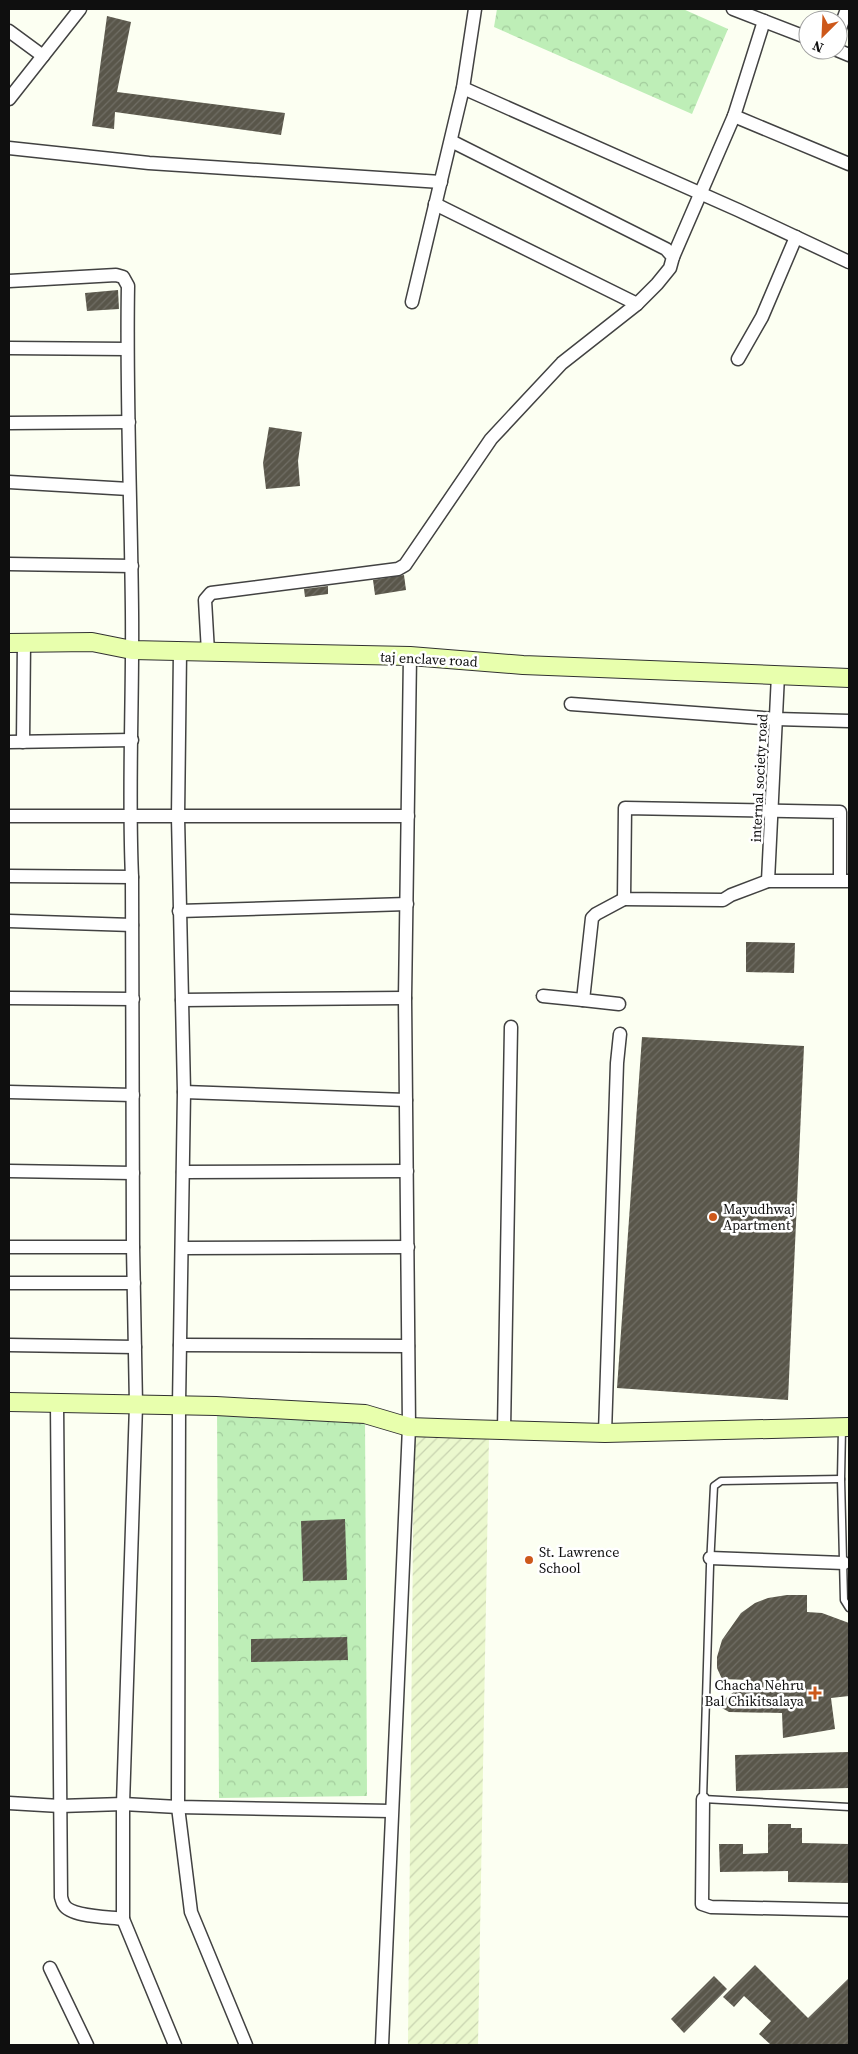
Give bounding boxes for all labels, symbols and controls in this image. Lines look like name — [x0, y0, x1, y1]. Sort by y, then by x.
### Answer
north arrow — [798, 10, 848, 60]
text: N — [809, 36, 826, 58]
street label: taj enclave road — [380, 646, 478, 672]
street label: internal society road — [746, 713, 772, 843]
place label: Mayudhwaj Apartment — [723, 1199, 795, 1235]
marker: Mayudhwaj Apartment — [707, 1211, 719, 1223]
place label: St. Lawrence School — [539, 1542, 619, 1578]
marker: St. Lawrence School — [523, 1554, 535, 1566]
place label: Chacha Nehru Bal Chikitsalaya — [705, 1675, 805, 1711]
marker: Chacha Nehru Bal Chikitsalaya — [808, 1686, 822, 1700]

